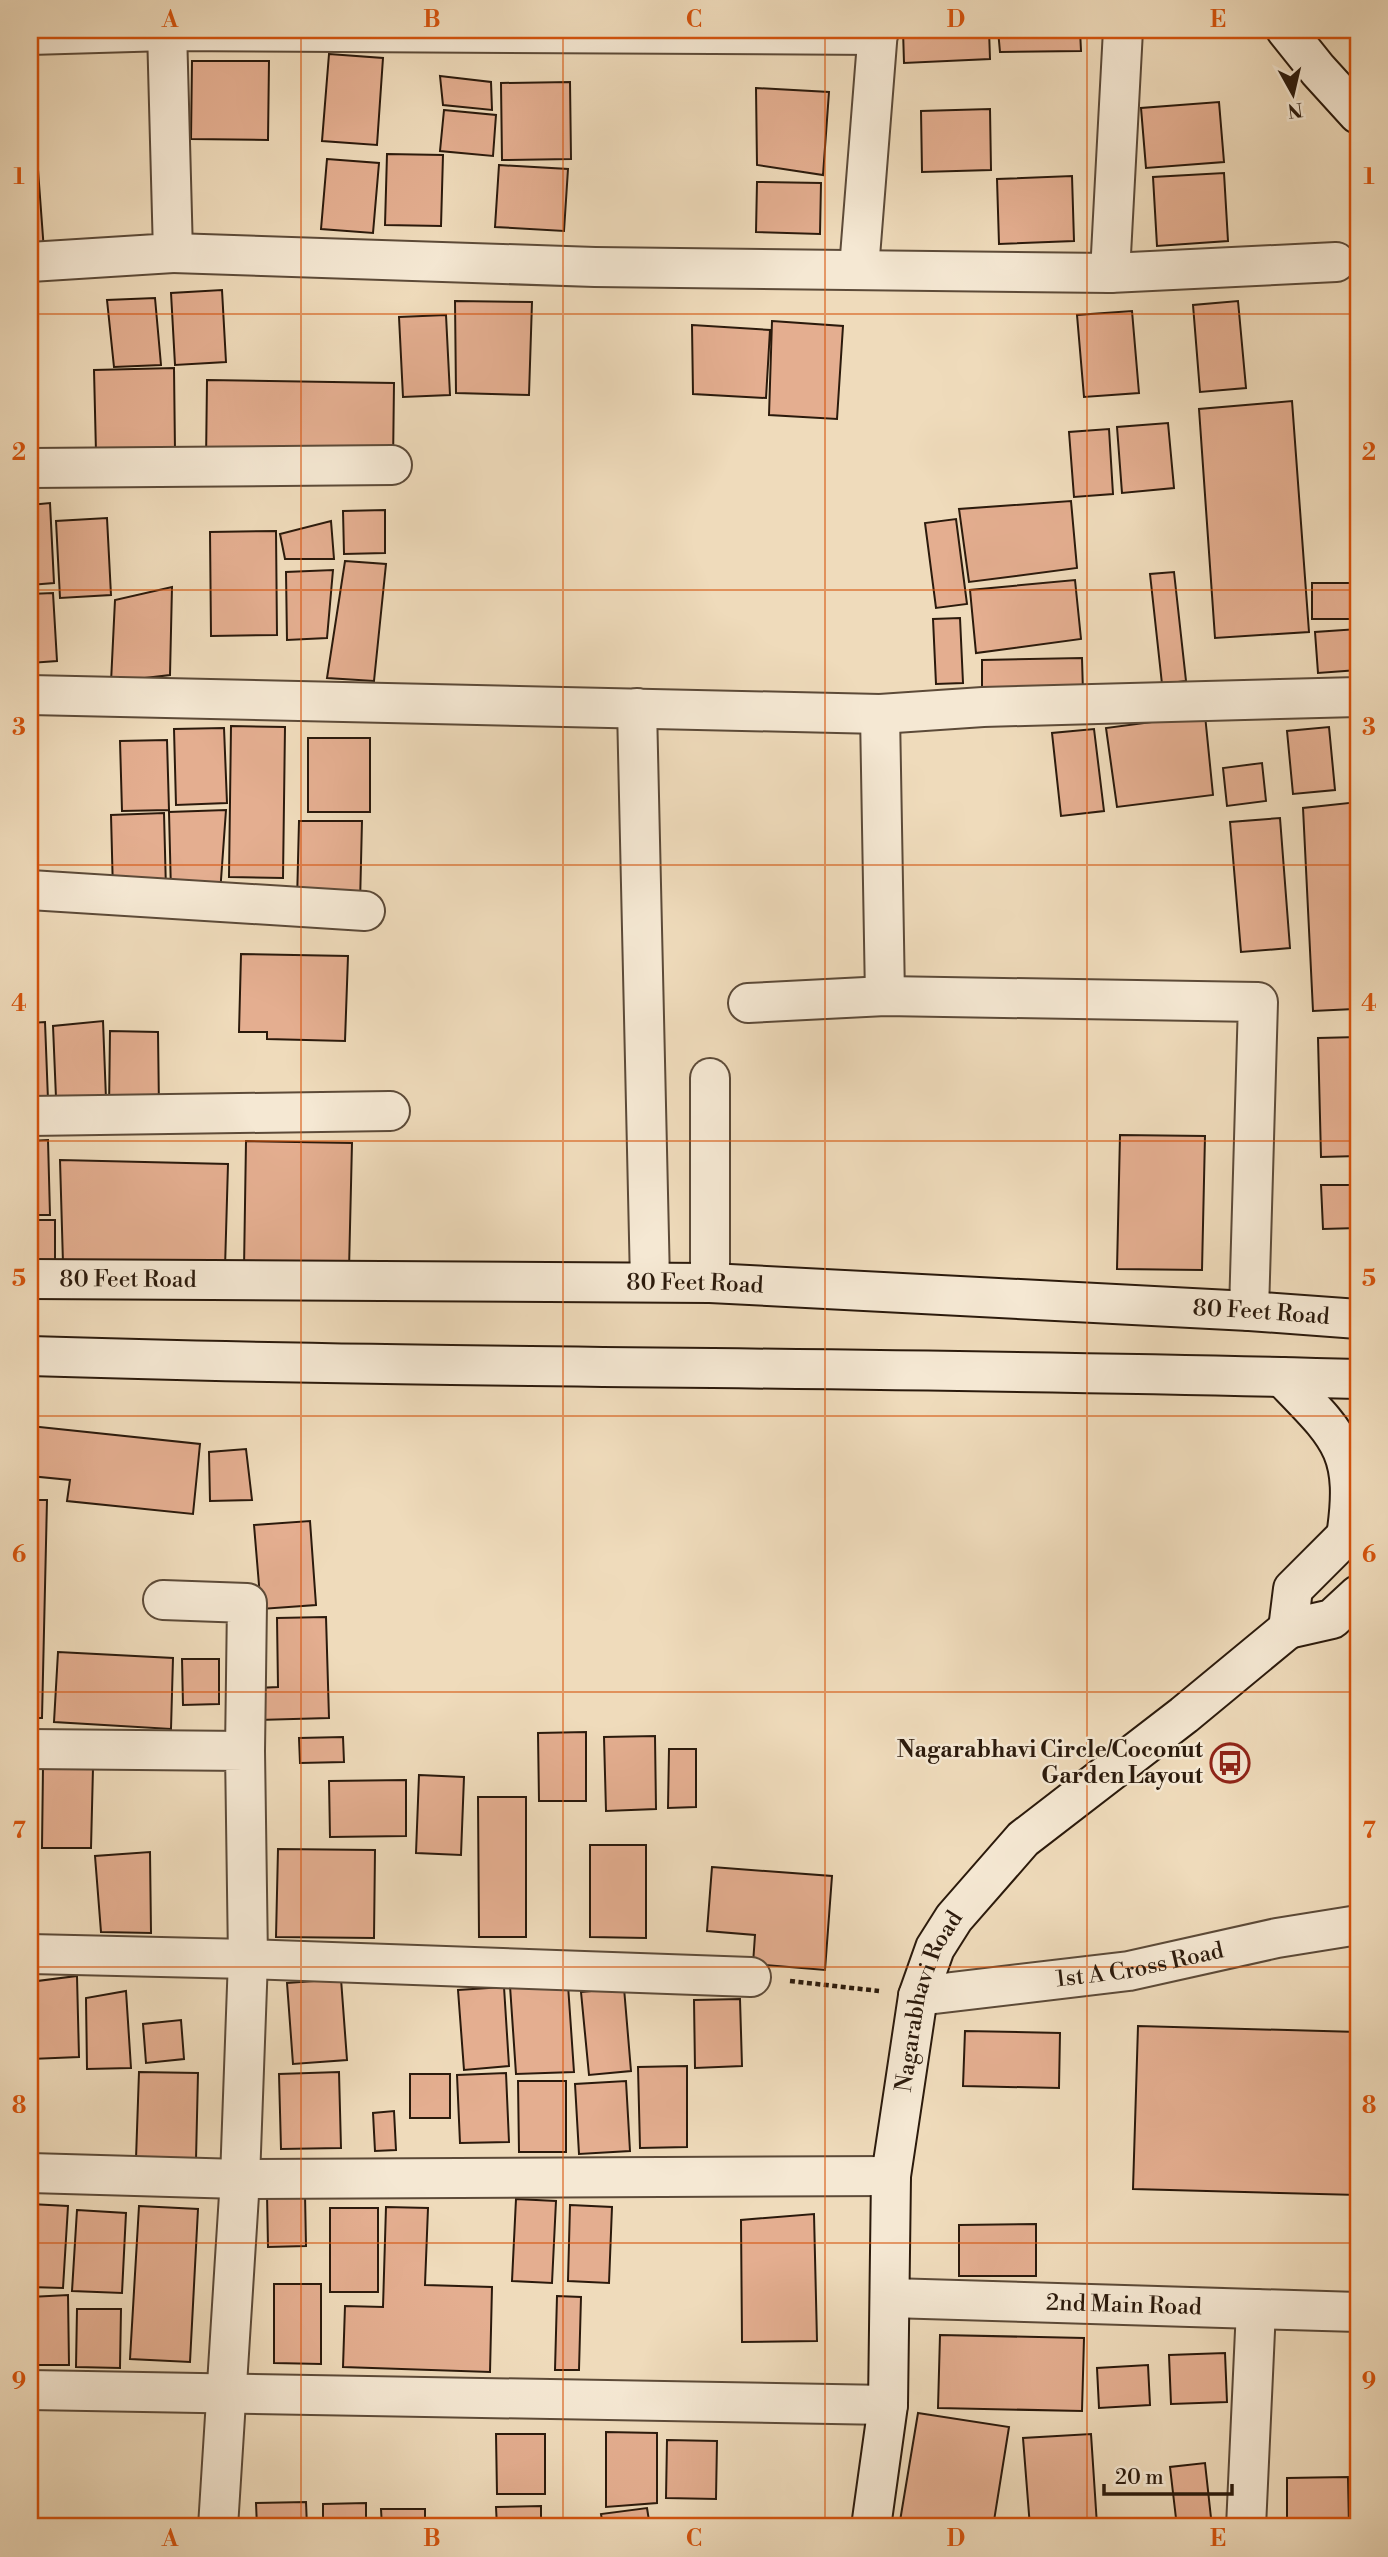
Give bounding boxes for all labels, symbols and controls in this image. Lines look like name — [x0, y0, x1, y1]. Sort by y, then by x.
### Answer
text: A — [161, 6, 179, 34]
text: B — [423, 6, 441, 34]
text: C — [686, 6, 702, 34]
text: D — [947, 6, 965, 34]
text: E — [1210, 6, 1226, 34]
north arrow — [1258, 60, 1328, 130]
text: N — [1286, 97, 1304, 123]
text: 1 — [13, 163, 25, 191]
text: 1 — [1363, 163, 1375, 191]
text: 2 — [12, 439, 26, 467]
text: 2 — [1362, 439, 1376, 467]
text: 3 — [12, 714, 26, 742]
text: 3 — [1362, 714, 1376, 742]
text: 4 — [11, 990, 27, 1018]
text: 4 — [1361, 990, 1377, 1018]
text: 5 — [12, 1265, 26, 1293]
street label: 80 Feet Road — [59, 1265, 197, 1294]
text: 5 — [1362, 1265, 1376, 1293]
street label: 80 Feet Road — [626, 1269, 764, 1300]
street label: 80 Feet Road — [1192, 1294, 1331, 1331]
text: 6 — [12, 1541, 26, 1569]
text: 6 — [1362, 1541, 1376, 1569]
place label: Nagarabhavi Circle/Coconut Garden Layout — [897, 1736, 1204, 1790]
bus stop icon: Nagarabhavi Circle/Coconut Garden Layout — [1209, 1742, 1251, 1784]
text: 7 — [12, 1817, 26, 1845]
text: 7 — [1362, 1817, 1376, 1845]
street label: Nagarabhavi Road — [890, 1906, 969, 2094]
street label: 1st A Cross Road — [1054, 1936, 1226, 1994]
text: 8 — [12, 2092, 26, 2120]
text: 8 — [1362, 2092, 1376, 2120]
street label: 2nd Main Road — [1045, 2289, 1202, 2321]
text: 9 — [12, 2368, 26, 2396]
text: 9 — [1362, 2368, 1376, 2396]
scale bar — [1104, 2452, 1232, 2496]
text: 20 m — [1115, 2465, 1164, 2491]
text: A — [161, 2525, 179, 2553]
text: B — [423, 2525, 441, 2553]
text: C — [686, 2525, 702, 2553]
text: D — [947, 2525, 965, 2553]
text: E — [1210, 2525, 1226, 2553]

